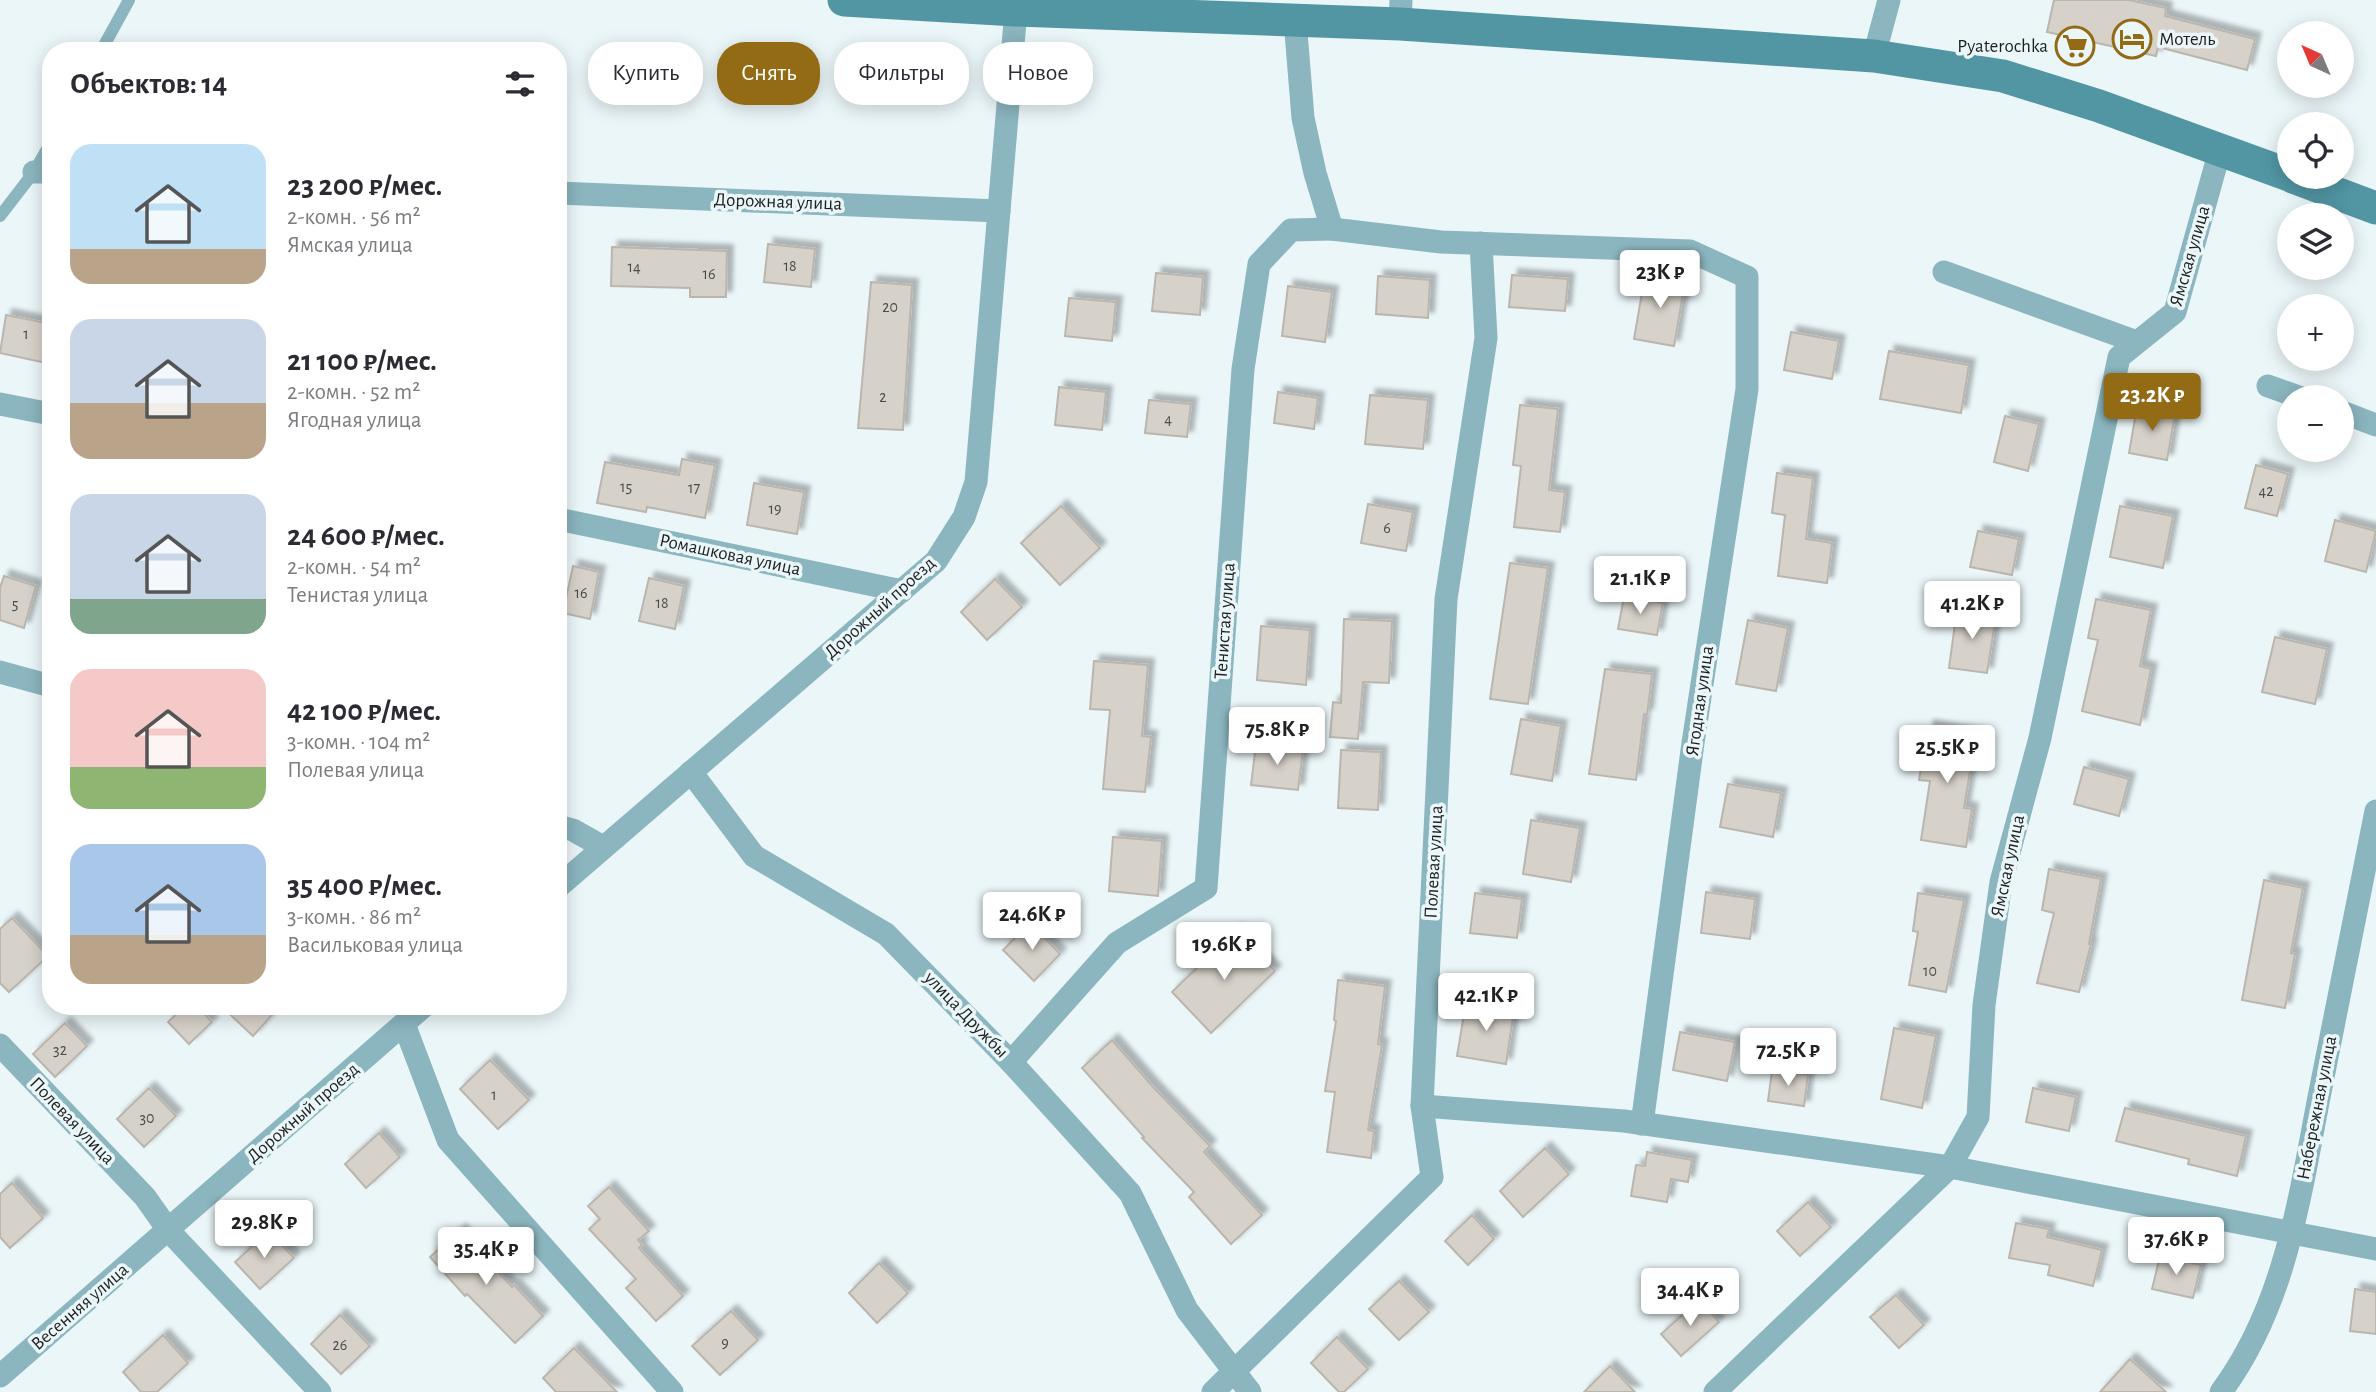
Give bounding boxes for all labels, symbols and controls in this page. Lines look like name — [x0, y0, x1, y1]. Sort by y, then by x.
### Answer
hotel icon: Мотель — [2111, 18, 2153, 60]
north arrow — [2277, 21, 2354, 98]
map controls — [2277, 21, 2354, 462]
supermarket icon: Pyaterochka — [2054, 25, 2096, 67]
place label: Мотель — [2159, 30, 2215, 49]
place label: Pyaterochka — [1957, 37, 2048, 56]
chip: Купить — [588, 42, 703, 105]
chip: Снять — [717, 42, 820, 105]
chip: Фильтры — [834, 42, 969, 105]
chip: Новое — [983, 42, 1093, 105]
icon: filters — [501, 65, 539, 103]
text: Объектов: 14 — [70, 69, 227, 99]
button: locate — [2277, 112, 2354, 189]
text: 23 200 ₽/мес. — [287, 171, 442, 201]
icon: home — [126, 172, 210, 256]
street label: Дорожная улица — [714, 190, 843, 214]
street label: Ямская улица — [2167, 203, 2214, 309]
button: layers — [2277, 203, 2354, 280]
text: 2-комн. · 56 m² — [287, 206, 421, 229]
text: Ямская улица — [287, 234, 413, 257]
pin: 23K ₽ — [1611, 250, 1709, 310]
house number: 18 — [783, 258, 797, 274]
house number: 14 — [627, 259, 641, 275]
text: 23K ₽ — [1636, 261, 1684, 284]
house number: 16 — [702, 266, 716, 282]
button: + — [2277, 294, 2354, 371]
house number: 20 — [882, 299, 898, 315]
house number: 1 — [23, 326, 29, 342]
text: 21 100 ₽/мес. — [287, 346, 437, 376]
icon: home — [126, 347, 210, 431]
pin: 23.2K ₽ — [2087, 374, 2217, 433]
text: 2-комн. · 52 m² — [287, 381, 420, 404]
text: 23.2K ₽ — [2120, 384, 2184, 407]
button: − — [2277, 385, 2354, 462]
house number: 2 — [879, 389, 887, 405]
text: Ягодная улица — [287, 409, 422, 432]
house number: 4 — [1164, 411, 1172, 427]
house number: 15 — [620, 479, 632, 495]
house number: 17 — [688, 480, 700, 496]
house number: 42 — [2259, 483, 2273, 499]
house number: 19 — [768, 501, 782, 517]
house number: 6 — [1383, 520, 1391, 536]
text: 24 600 ₽/мес. — [287, 521, 445, 551]
icon: home — [126, 522, 210, 606]
street label: Ромашковая улица — [658, 531, 803, 579]
street label: Дорожный проезд — [821, 554, 939, 662]
text: 2-комн. · 54 m² — [287, 556, 421, 579]
pin: 21.1K ₽ — [1575, 556, 1705, 616]
street label: Тенистая улица — [1211, 562, 1239, 680]
text: 21.1K ₽ — [1610, 567, 1670, 590]
pin: 41.2K ₽ — [1907, 582, 2037, 641]
text: Тенистая улица — [287, 584, 428, 607]
house number: 16 — [574, 585, 588, 601]
text: 41.2K ₽ — [1940, 592, 2004, 615]
house number: 18 — [655, 595, 669, 611]
house number: 5 — [12, 596, 18, 612]
street label: Ягодная улица — [1683, 644, 1717, 757]
text: 42 100 ₽/мес. — [287, 696, 441, 726]
icon: home — [126, 697, 210, 781]
pin: 75.8K ₽ — [1212, 708, 1342, 767]
text: 75.8K ₽ — [1245, 718, 1309, 741]
pin: 25.5K ₽ — [1882, 726, 2012, 785]
text: 3-комн. · 104 m² — [287, 731, 430, 754]
text: 25.5K ₽ — [1915, 736, 1979, 759]
text: Полевая улица — [287, 759, 424, 782]
street label: Полевая улица — [1422, 805, 1446, 919]
street label: Ямская улица — [1988, 813, 2028, 919]
text: 35 400 ₽/мес. — [287, 871, 442, 901]
icon: home — [126, 872, 210, 956]
pin: 24.6K ₽ — [967, 892, 1097, 952]
text: 24.6K ₽ — [999, 903, 1065, 926]
text: 3-комн. · 86 m² — [287, 906, 421, 929]
pin: 19.6K ₽ — [1159, 922, 1289, 982]
text: 19.6K ₽ — [1192, 933, 1256, 956]
text: Васильковая улица — [287, 934, 463, 957]
house number: 10 — [1923, 963, 1937, 979]
street label: улица Дружбы — [920, 968, 1012, 1062]
pin: 42.1K ₽ — [1421, 974, 1551, 1033]
text: 42.1K ₽ — [1454, 984, 1518, 1007]
pin: 72.5K ₽ — [1723, 1028, 1853, 1088]
street label: Набережная улица — [2294, 1034, 2340, 1182]
text: 72.5K ₽ — [1756, 1039, 1820, 1062]
house number: 32 — [53, 1042, 67, 1058]
street label: Дорожный проезд — [243, 1059, 363, 1167]
street label: Полевая улица — [26, 1074, 118, 1169]
house number: 1 — [491, 1087, 497, 1103]
house number: 30 — [139, 1110, 155, 1126]
pin: 29.8K ₽ — [199, 1200, 329, 1260]
text: 29.8K ₽ — [231, 1211, 297, 1234]
pin: 37.6K ₽ — [2111, 1218, 2241, 1277]
pin: 35.4K ₽ — [421, 1228, 551, 1287]
text: 37.6K ₽ — [2144, 1228, 2208, 1251]
text: 35.4K ₽ — [454, 1238, 518, 1261]
street label: Весенняя улица — [28, 1260, 132, 1354]
pin: 34.4K ₽ — [1625, 1268, 1755, 1328]
text: 34.4K ₽ — [1657, 1279, 1723, 1302]
house number: 9 — [721, 1335, 729, 1351]
house number: 26 — [333, 1337, 347, 1353]

